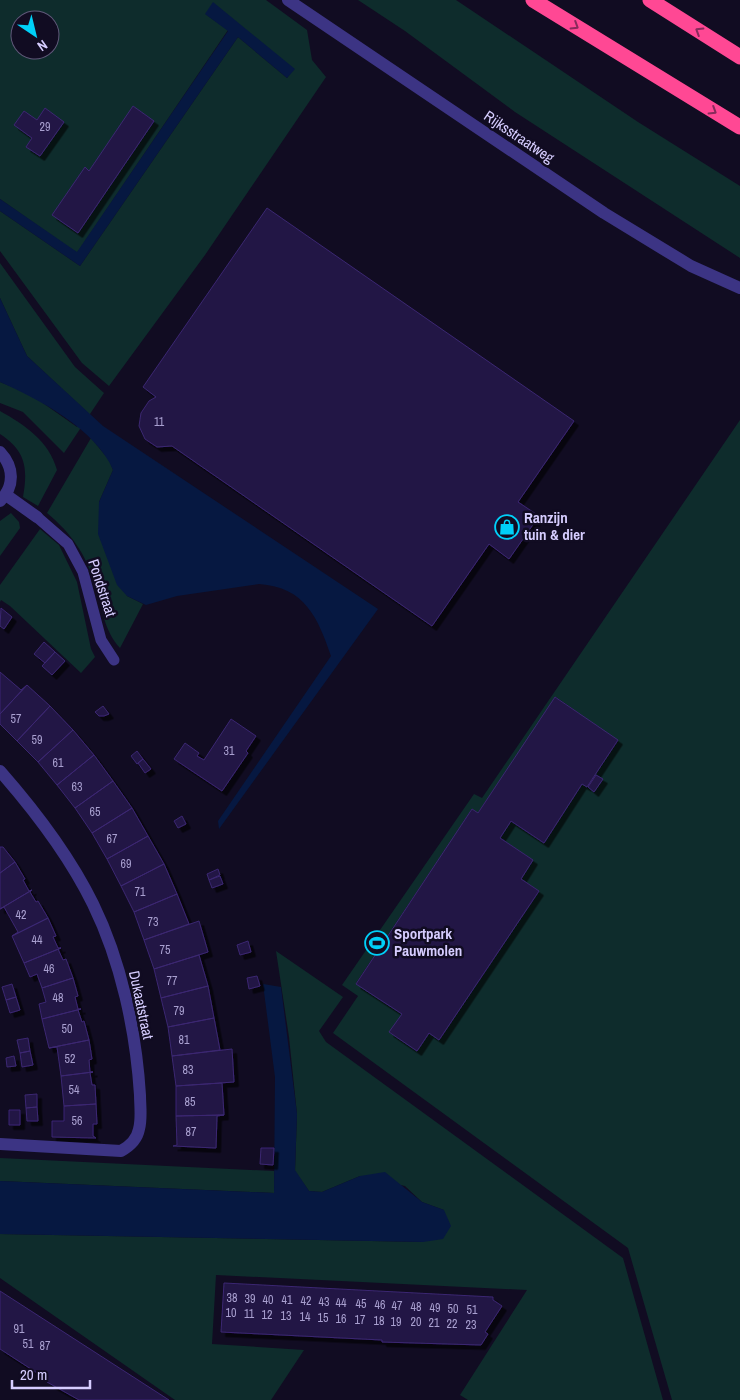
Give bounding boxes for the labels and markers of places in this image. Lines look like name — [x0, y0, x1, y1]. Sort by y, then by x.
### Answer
place label: Ranzijn tuin & dier — [524, 507, 585, 545]
shop icon: Ranzijn tuin & dier — [494, 514, 520, 540]
place label: Sportpark Pauwmolen — [394, 923, 462, 961]
sports icon: Sportpark Pauwmolen — [364, 930, 390, 956]

